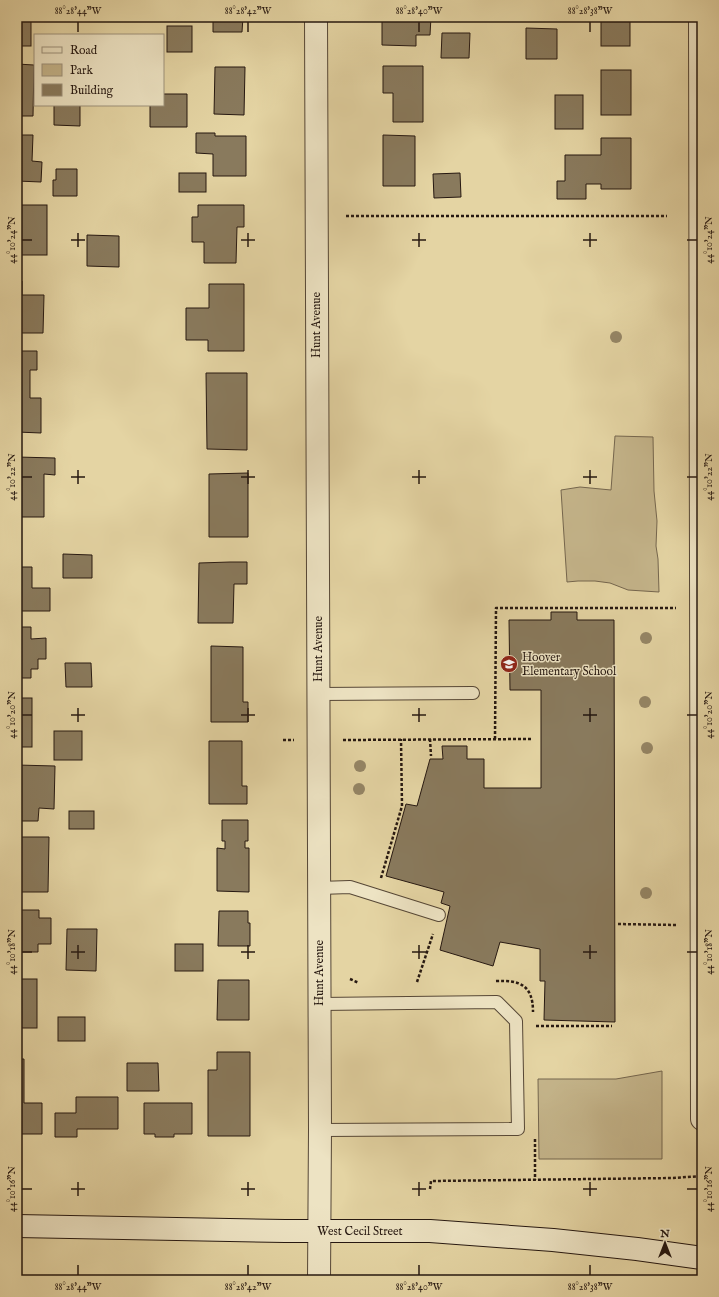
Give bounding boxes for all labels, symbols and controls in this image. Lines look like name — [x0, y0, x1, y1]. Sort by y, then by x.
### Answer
text: 88°28'44"W — [55, 5, 102, 18]
text: 88°28'42"W — [225, 5, 272, 18]
text: 88°28'40"W — [396, 5, 443, 18]
text: 88°28'38"W — [568, 5, 613, 18]
legend — [34, 34, 164, 106]
text: Road — [70, 43, 98, 58]
text: Park — [70, 63, 93, 78]
text: Building — [70, 83, 114, 98]
text: 44°10'24"N — [6, 216, 19, 264]
text: 44°10'24"N — [703, 216, 716, 264]
street label: Hunt Avenue — [309, 291, 324, 358]
text: 44°10'22"N — [6, 453, 19, 501]
text: 44°10'22"N — [703, 453, 716, 501]
street label: Hunt Avenue — [311, 615, 326, 682]
place label: Hoover Elementary School — [522, 650, 617, 679]
school or university icon: Hoover Elementary School — [499, 654, 519, 674]
text: 44°10'20"N — [6, 691, 19, 739]
text: 44°10'20"N — [703, 691, 716, 739]
text: 44°10'18"N — [6, 929, 19, 975]
text: 44°10'18"N — [703, 929, 716, 975]
street label: Hunt Avenue — [312, 939, 327, 1006]
text: 44°10'16"N — [6, 1166, 19, 1212]
text: 44°10'16"N — [703, 1166, 716, 1212]
north arrow — [645, 1223, 685, 1263]
street label: West Cecil Street — [317, 1224, 403, 1239]
text: N — [659, 1227, 670, 1241]
text: 88°28'44"W — [55, 1281, 102, 1294]
text: 88°28'42"W — [225, 1281, 272, 1294]
text: 88°28'40"W — [396, 1281, 443, 1294]
text: 88°28'38"W — [568, 1281, 613, 1294]

